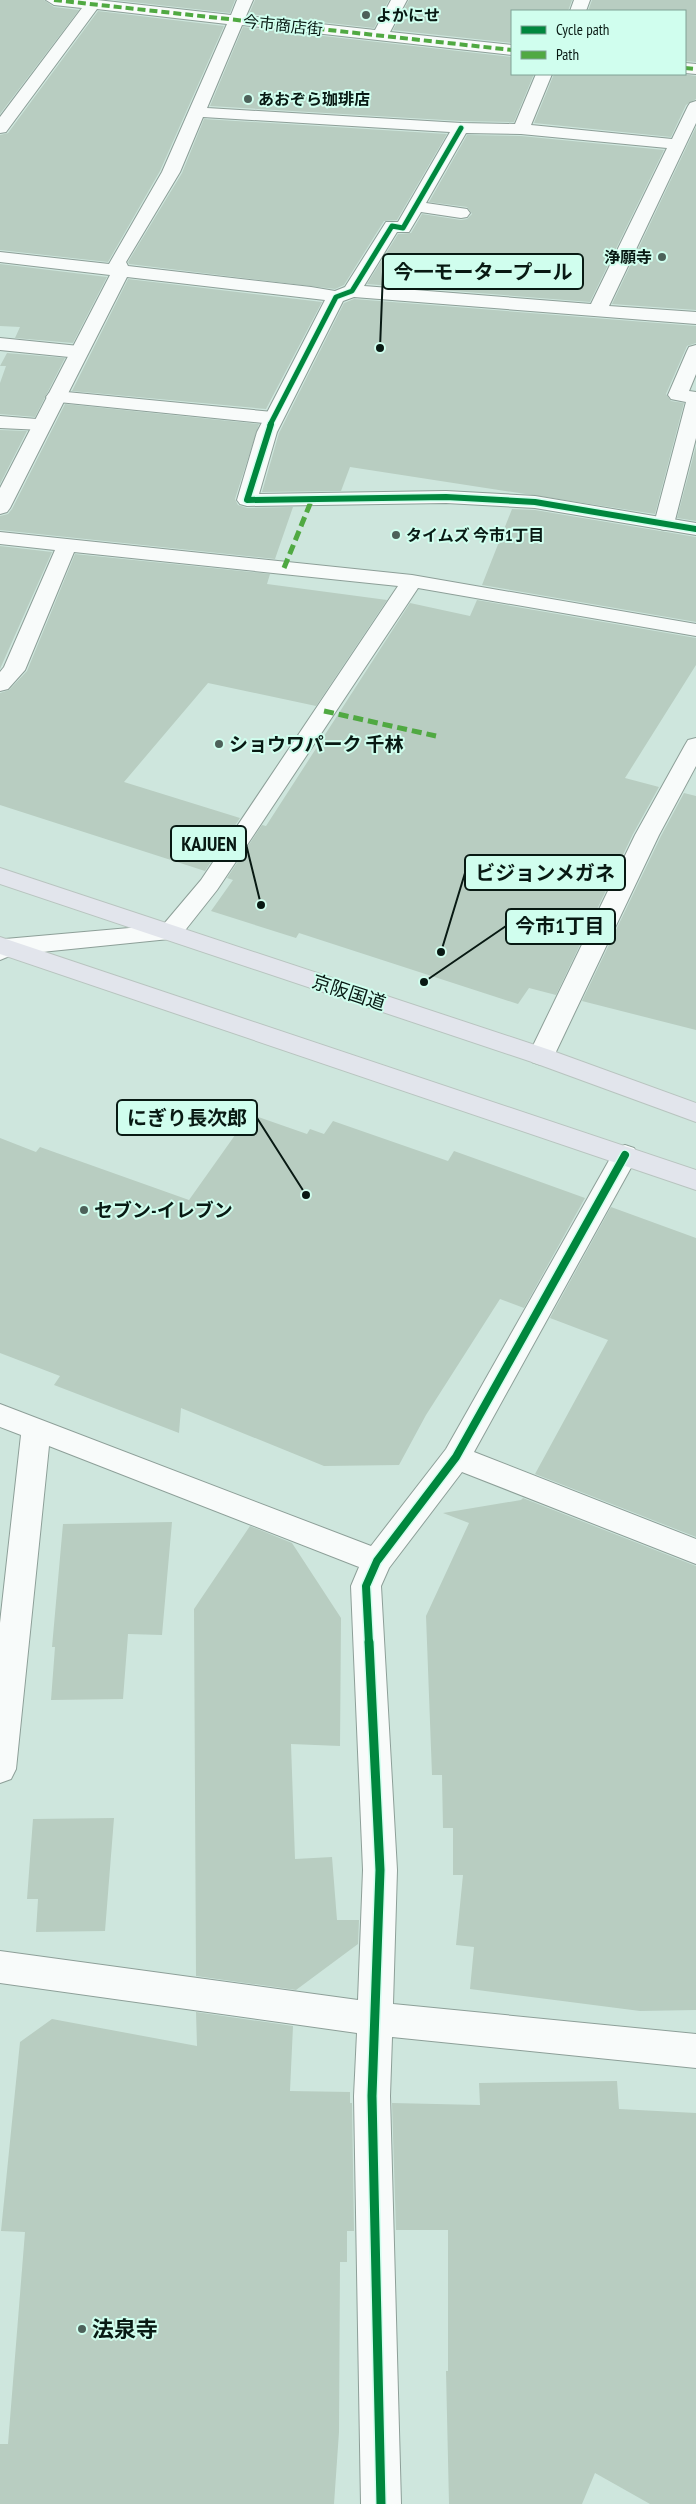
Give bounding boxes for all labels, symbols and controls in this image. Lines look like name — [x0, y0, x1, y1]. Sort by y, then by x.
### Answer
place label: よかにせ — [376, 5, 440, 25]
marker: よかにせ — [360, 9, 372, 21]
legend — [511, 10, 686, 75]
street label: 今市商店街 — [242, 11, 324, 39]
text: Cycle path — [556, 20, 609, 39]
text: Path — [556, 45, 579, 64]
place label: あおぞら珈琲店 — [258, 89, 370, 109]
marker: あおぞら珈琲店 — [242, 93, 254, 105]
place label: 浄願寺 — [604, 247, 652, 267]
marker: 浄願寺 — [656, 251, 668, 263]
callout: 今一モータープール — [383, 254, 583, 289]
text: 今一モータープール — [394, 259, 572, 285]
place label: タイムズ 今市1丁目 — [406, 525, 545, 545]
marker: タイムズ 今市1丁目 — [390, 529, 402, 541]
place label: ショウワパーク 千林 — [229, 732, 404, 756]
marker: ショウワパーク 千林 — [213, 738, 225, 750]
callout: KAJUEN — [171, 826, 246, 861]
text: KAJUEN — [181, 831, 237, 857]
callout: ビジョンメガネ — [465, 855, 625, 890]
text: ビジョンメガネ — [475, 860, 615, 886]
callout: 今市1丁目 — [506, 909, 615, 944]
text: 今市1丁目 — [515, 913, 605, 939]
street label: 京阪国道 — [309, 969, 389, 1015]
callout: にぎり長次郎 — [117, 1100, 257, 1135]
text: にぎり長次郎 — [127, 1105, 247, 1131]
place label: セブン-イレブン — [94, 1198, 233, 1222]
marker: セブン-イレブン — [78, 1204, 90, 1216]
place label: 法泉寺 — [92, 2315, 158, 2343]
marker: 法泉寺 — [76, 2323, 88, 2335]

